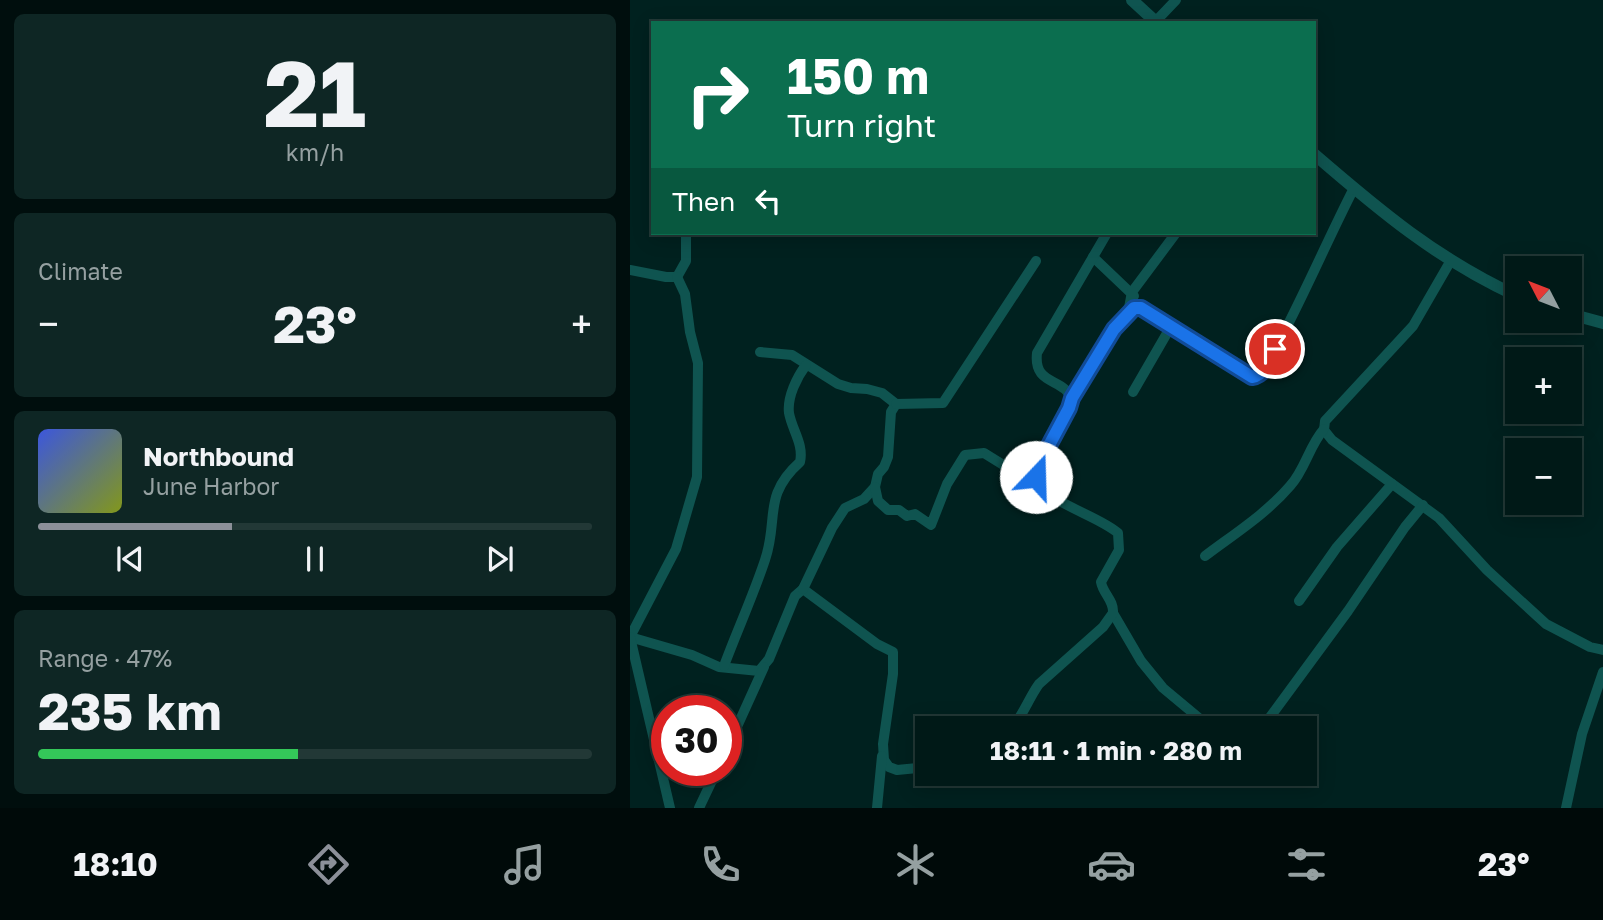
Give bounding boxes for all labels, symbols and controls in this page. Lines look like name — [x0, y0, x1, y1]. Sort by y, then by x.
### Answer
text: 21 — [264, 38, 366, 147]
text: 150 m — [787, 46, 929, 105]
icon: right — [672, 49, 763, 140]
text: Turn right — [787, 106, 936, 144]
text: km/h — [286, 138, 344, 166]
icon: left — [749, 182, 787, 220]
text: Then — [672, 186, 735, 217]
north arrow — [1505, 256, 1582, 332]
map controls — [1505, 256, 1582, 515]
text: Climate — [38, 257, 123, 285]
text: 23° — [273, 292, 357, 354]
text: − — [38, 301, 59, 346]
text: + — [571, 301, 592, 346]
pin — [1245, 319, 1305, 379]
icon: arrive — [1256, 330, 1294, 368]
button: + — [1505, 347, 1582, 424]
button: − — [1505, 438, 1582, 515]
position arrow — [999, 440, 1073, 514]
text: Northbound — [143, 441, 294, 472]
text: June Harbor — [143, 472, 279, 500]
icon: previous — [111, 540, 149, 578]
icon: pause — [296, 540, 334, 578]
icon: next — [481, 540, 519, 578]
text: Range · 47% — [38, 644, 172, 672]
text: 235 km — [38, 679, 222, 741]
speed limit sign: 30 — [651, 695, 742, 786]
text: 18:11 · 1 min · 280 m — [990, 735, 1242, 766]
icon: directions — [304, 840, 353, 889]
icon: music — [500, 840, 549, 889]
icon: phone — [696, 840, 745, 889]
icon: climate — [891, 840, 940, 889]
icon: car — [1087, 840, 1136, 889]
icon: filters — [1282, 840, 1331, 889]
text: 18:10 — [73, 845, 158, 883]
text: 23° — [1478, 845, 1530, 883]

